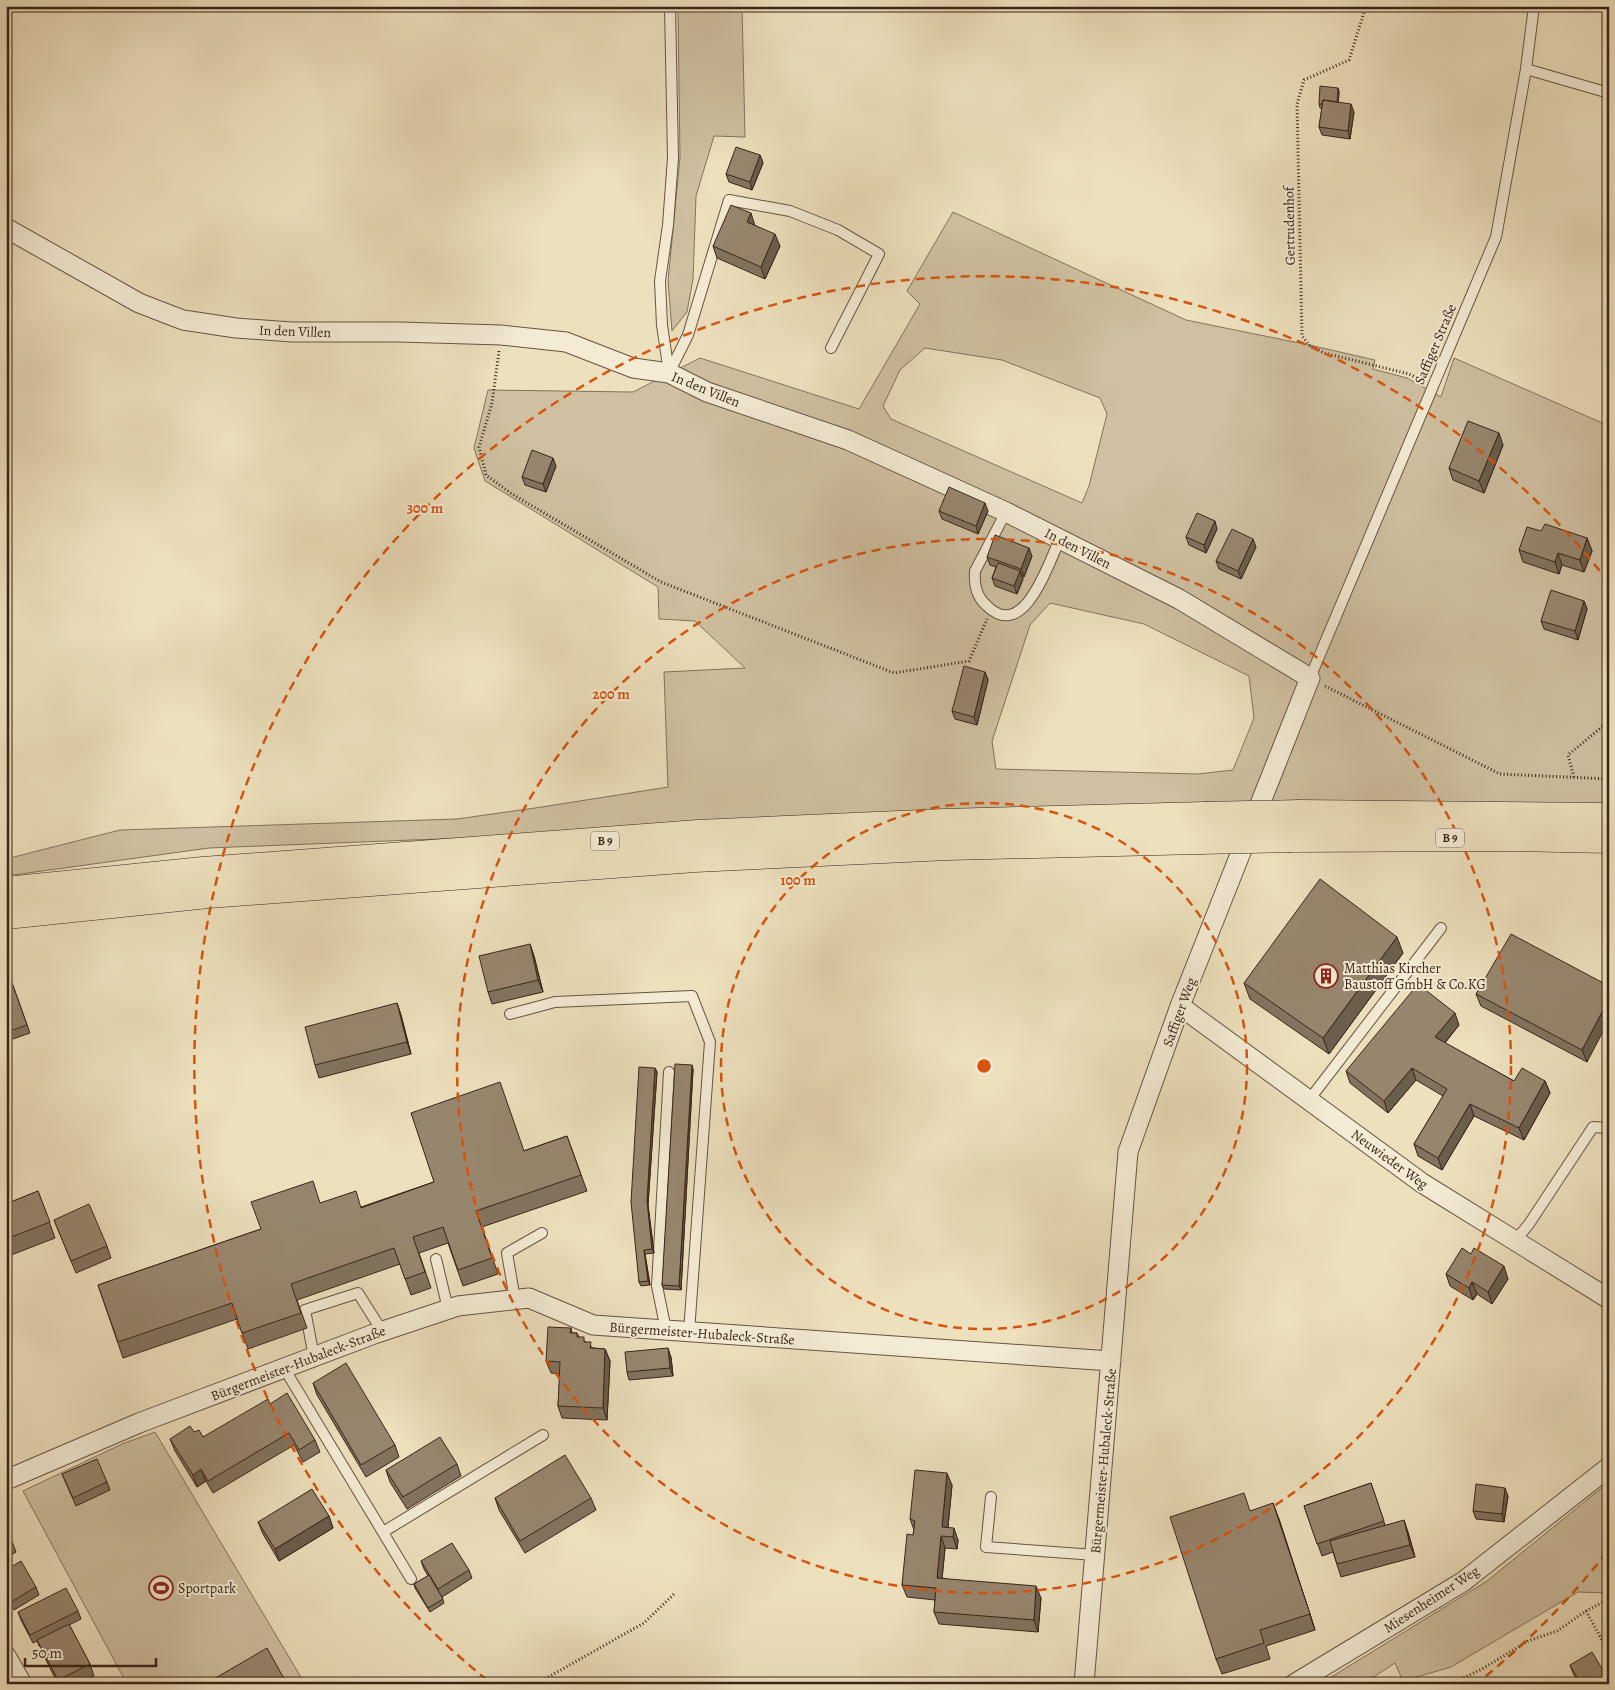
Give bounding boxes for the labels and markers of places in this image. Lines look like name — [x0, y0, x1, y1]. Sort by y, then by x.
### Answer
place label: Matthias Kircher Baustoff GmbH & Co.KG — [1344, 959, 1486, 994]
building icon: Matthias Kircher Baustoff GmbH & Co.KG — [1313, 963, 1339, 989]
centre of rings — [975, 1057, 993, 1075]
sports icon: Sportpark — [148, 1575, 174, 1601]
place label: Sportpark — [178, 1579, 236, 1598]

